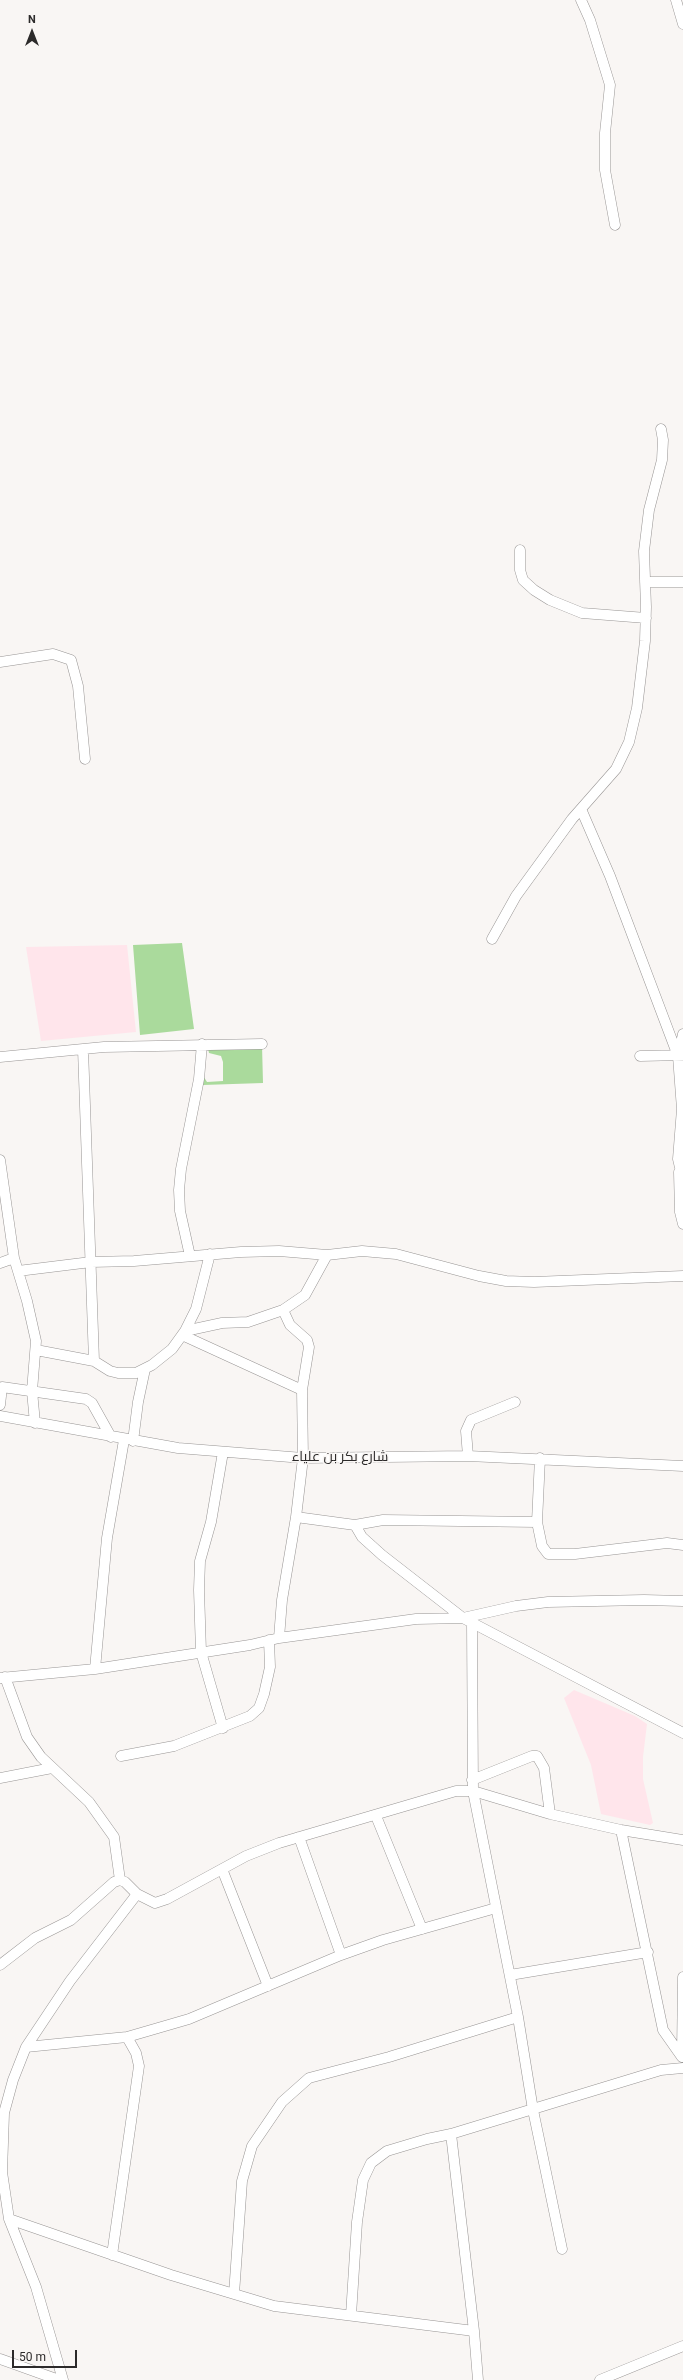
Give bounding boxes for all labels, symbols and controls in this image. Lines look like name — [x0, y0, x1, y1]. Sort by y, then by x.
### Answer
north arrow — [12, 12, 52, 52]
text: N — [28, 13, 36, 26]
street label: شارع بكر بن علياء — [292, 1449, 388, 1465]
scale bar — [14, 2342, 79, 2368]
text: 50 m — [19, 2350, 46, 2364]

